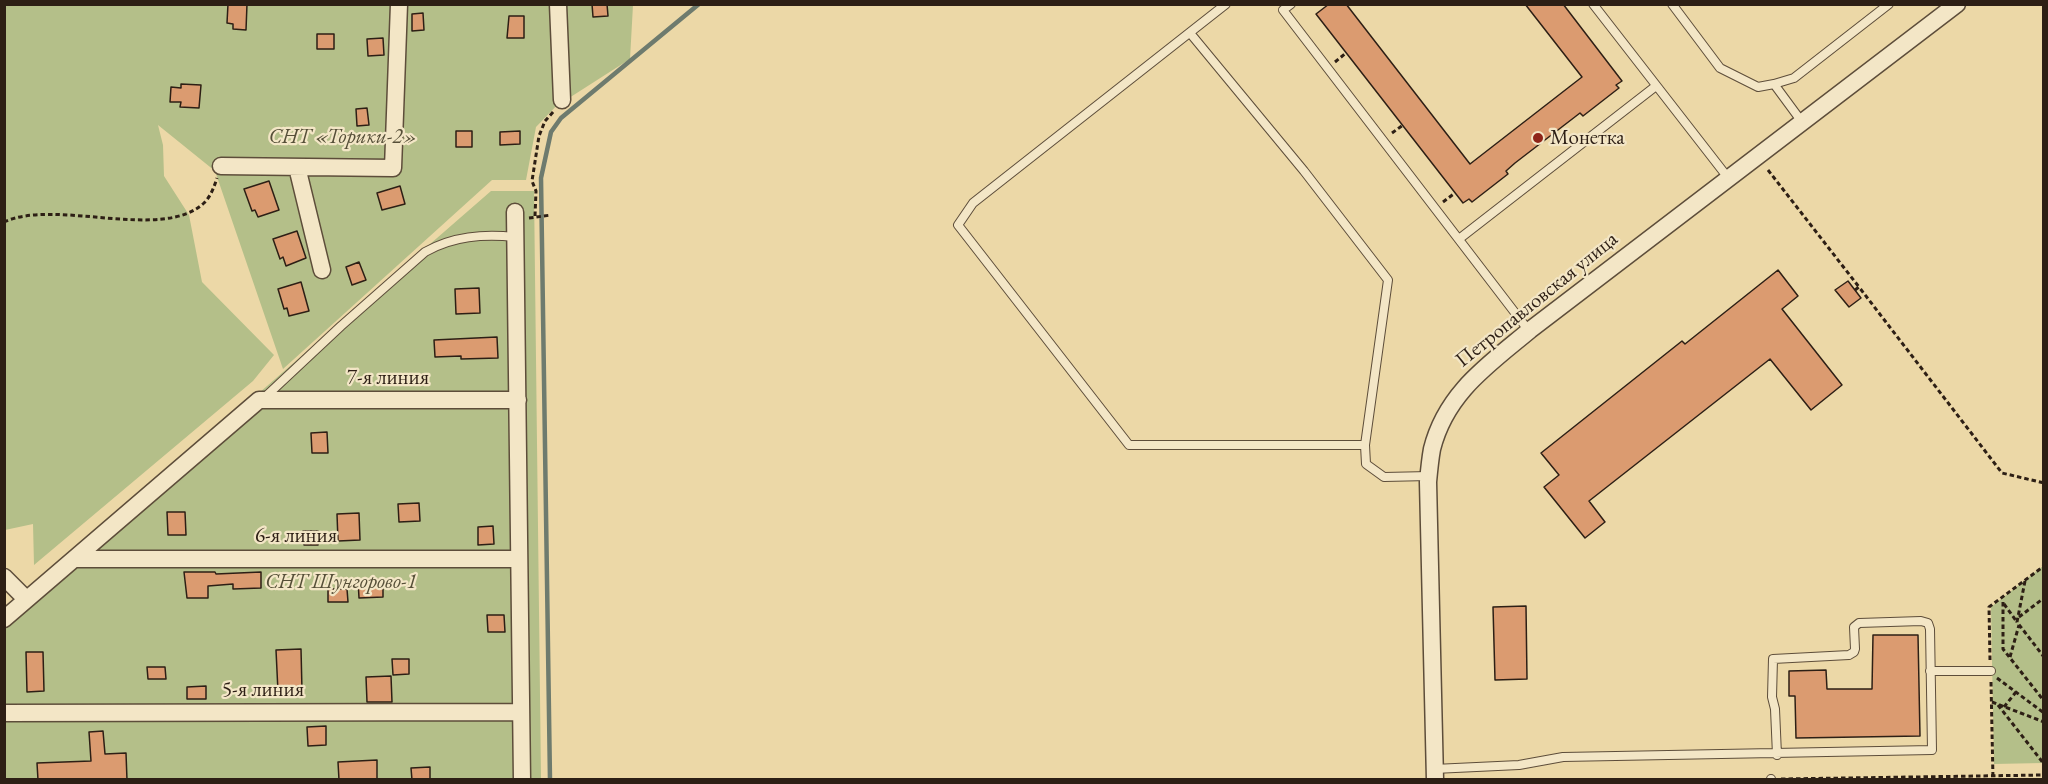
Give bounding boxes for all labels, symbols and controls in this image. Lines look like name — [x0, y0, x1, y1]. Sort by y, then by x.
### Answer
park label: СНТ «Торики-2» — [269, 124, 417, 150]
place label: Монетка — [1550, 125, 1625, 151]
marker: Монетка — [1531, 131, 1545, 145]
street label: Петропавловская улица — [1451, 227, 1623, 373]
street label: 7-я линия — [347, 365, 429, 391]
street label: 6-я линия — [255, 523, 337, 549]
park label: СНТ Шунгорово-1 — [265, 569, 417, 595]
street label: 5-я линия — [222, 677, 304, 703]

